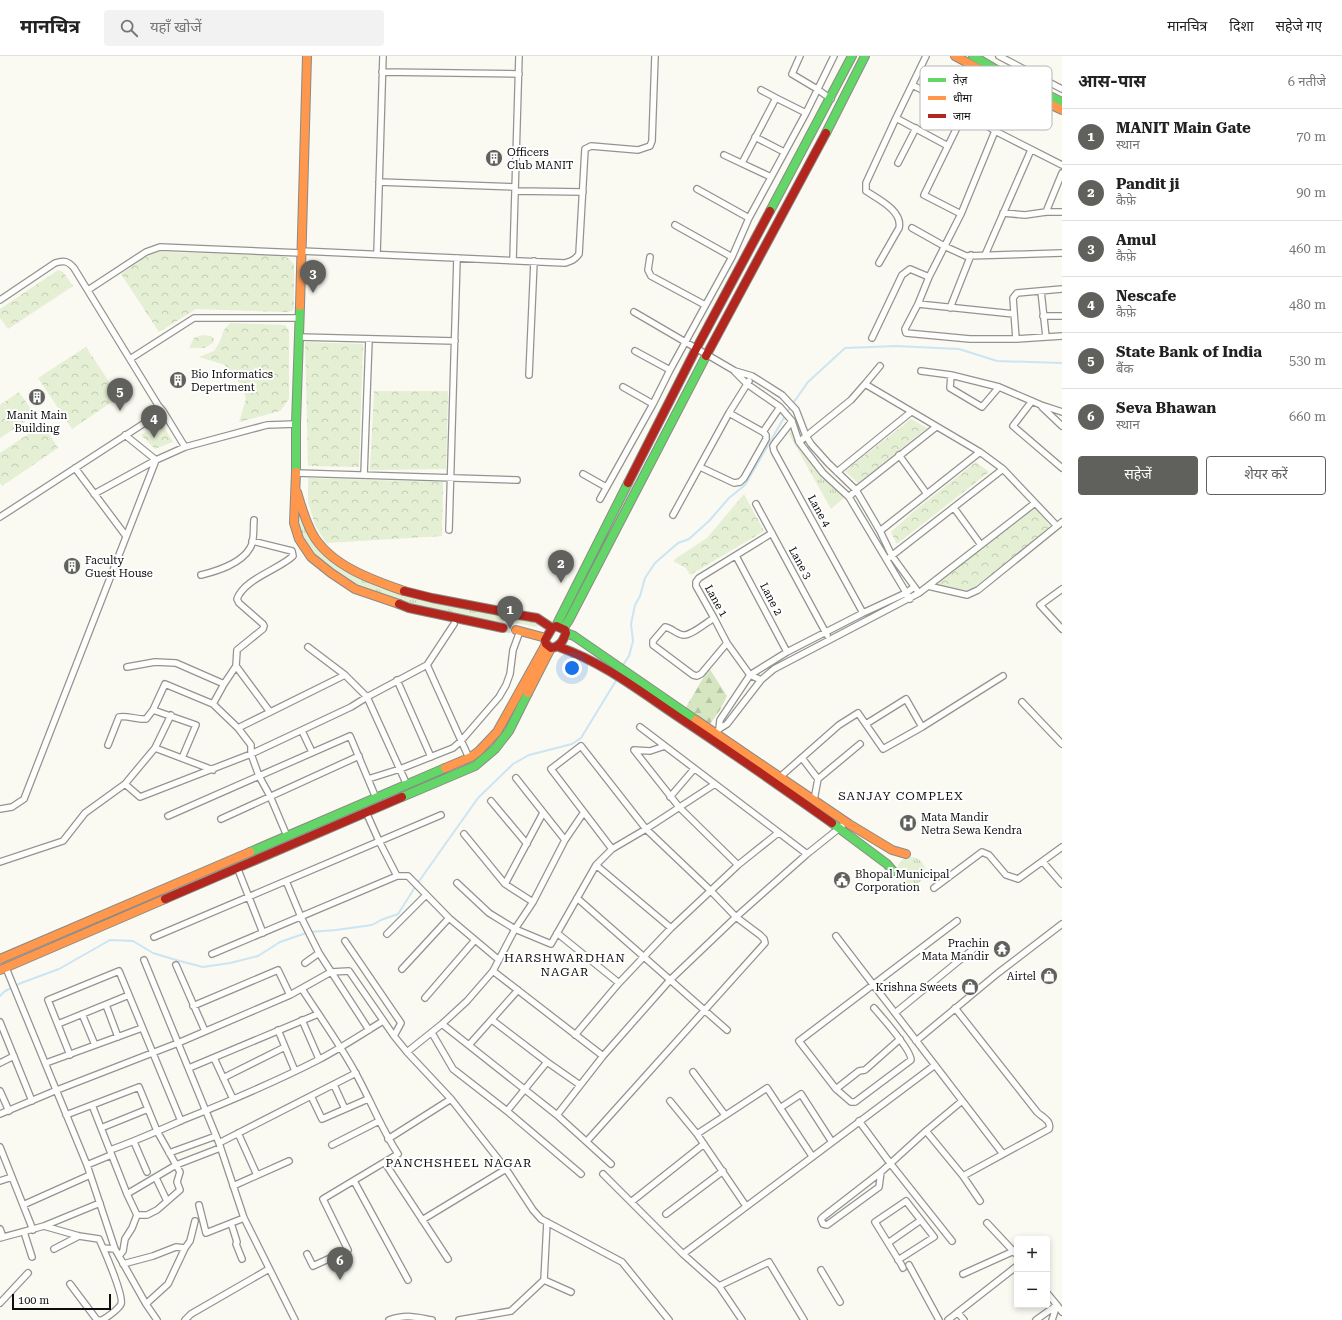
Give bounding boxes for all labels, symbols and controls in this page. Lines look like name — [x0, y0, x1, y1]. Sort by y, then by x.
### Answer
search box — [104, 10, 384, 46]
text: मानचित्र — [20, 15, 80, 38]
icon: search — [118, 17, 140, 39]
text: यहाँ खोजें — [150, 18, 202, 36]
text: मानचित्र — [1167, 18, 1207, 34]
text: दिशा — [1229, 18, 1254, 34]
text: सहेजे गए — [1276, 18, 1322, 34]
legend — [920, 66, 1052, 130]
text: आस-पास — [1078, 71, 1146, 91]
text: तेज़ — [953, 74, 968, 87]
text: 6 नतीजे — [1288, 74, 1326, 89]
text: धीमा — [953, 92, 972, 105]
text: जाम — [953, 110, 971, 123]
text: MANIT Main Gate — [1116, 119, 1251, 137]
text: 1 — [1087, 129, 1095, 144]
text: 70 m — [1296, 129, 1326, 144]
text: स्थान — [1116, 137, 1140, 152]
place label: Officers Club MANIT — [507, 146, 573, 172]
building icon: Officers Club MANIT — [484, 148, 504, 168]
text: Pandit ji — [1116, 175, 1180, 193]
text: 2 — [1087, 185, 1095, 200]
text: 90 m — [1296, 185, 1326, 200]
text: कैफ़े — [1116, 193, 1136, 208]
text: Amul — [1116, 231, 1156, 249]
text: 3 — [1087, 241, 1095, 256]
text: 460 m — [1289, 241, 1326, 256]
text: कैफ़े — [1116, 249, 1136, 264]
pin: 3 — [300, 260, 326, 293]
text: Nescafe — [1116, 287, 1176, 305]
text: 4 — [1087, 297, 1095, 312]
text: 480 m — [1289, 297, 1326, 312]
text: कैफ़े — [1116, 305, 1136, 320]
text: State Bank of India — [1116, 343, 1262, 361]
text: 5 — [1087, 353, 1095, 368]
text: 530 m — [1289, 353, 1326, 368]
text: बैंक — [1116, 361, 1133, 376]
place label: Bio Informatics Depertment — [191, 368, 273, 394]
building icon: Bio Informatics Depertment — [168, 370, 188, 390]
pin: 5 — [107, 378, 133, 411]
building icon: Manit Main Building — [27, 387, 47, 407]
text: Seva Bhawan — [1116, 399, 1216, 417]
pin: 4 — [141, 405, 167, 438]
place label: Manit Main Building — [7, 409, 67, 435]
text: 6 — [1087, 409, 1095, 424]
text: 660 m — [1289, 409, 1326, 424]
text: स्थान — [1116, 417, 1140, 432]
button: सहेजें — [1078, 456, 1198, 495]
button: शेयर करें — [1206, 456, 1326, 495]
street label: Lane 4 — [805, 493, 834, 530]
street label: Lane 3 — [786, 545, 814, 581]
pin: 2 — [548, 550, 574, 583]
place label: Faculty Guest House — [85, 554, 153, 580]
building icon: Faculty Guest House — [62, 556, 82, 576]
street label: Lane 2 — [757, 581, 785, 617]
street label: Lane 1 — [702, 583, 730, 619]
pin: 1 — [497, 596, 523, 629]
your location — [562, 658, 582, 678]
district label: SANJAY COMPLEX — [838, 789, 964, 803]
place label: Mata Mandir Netra Sewa Kendra — [921, 811, 1022, 837]
hospital icon: Mata Mandir Netra Sewa Kendra — [898, 813, 918, 833]
place label: Bhopal Municipal Corporation — [855, 868, 950, 894]
public building icon: Bhopal Municipal Corporation — [832, 870, 852, 890]
place label: Prachin Mata Mandir — [921, 937, 989, 963]
temple icon: Prachin Mata Mandir — [992, 939, 1012, 959]
district label: HARSHWARDHAN NAGAR — [504, 951, 626, 979]
shop icon: Airtel — [1039, 966, 1059, 986]
place label: Airtel — [1007, 970, 1037, 983]
shop icon: Krishna Sweets — [960, 977, 980, 997]
place label: Krishna Sweets — [876, 981, 957, 994]
district label: PANCHSHEEL NAGAR — [386, 1156, 532, 1170]
map controls — [1014, 1236, 1050, 1308]
button: + — [1014, 1236, 1050, 1272]
pin: 6 — [327, 1247, 353, 1280]
button: − — [1014, 1272, 1050, 1308]
scale bar — [12, 1292, 111, 1311]
text: 100 m — [18, 1294, 49, 1307]

